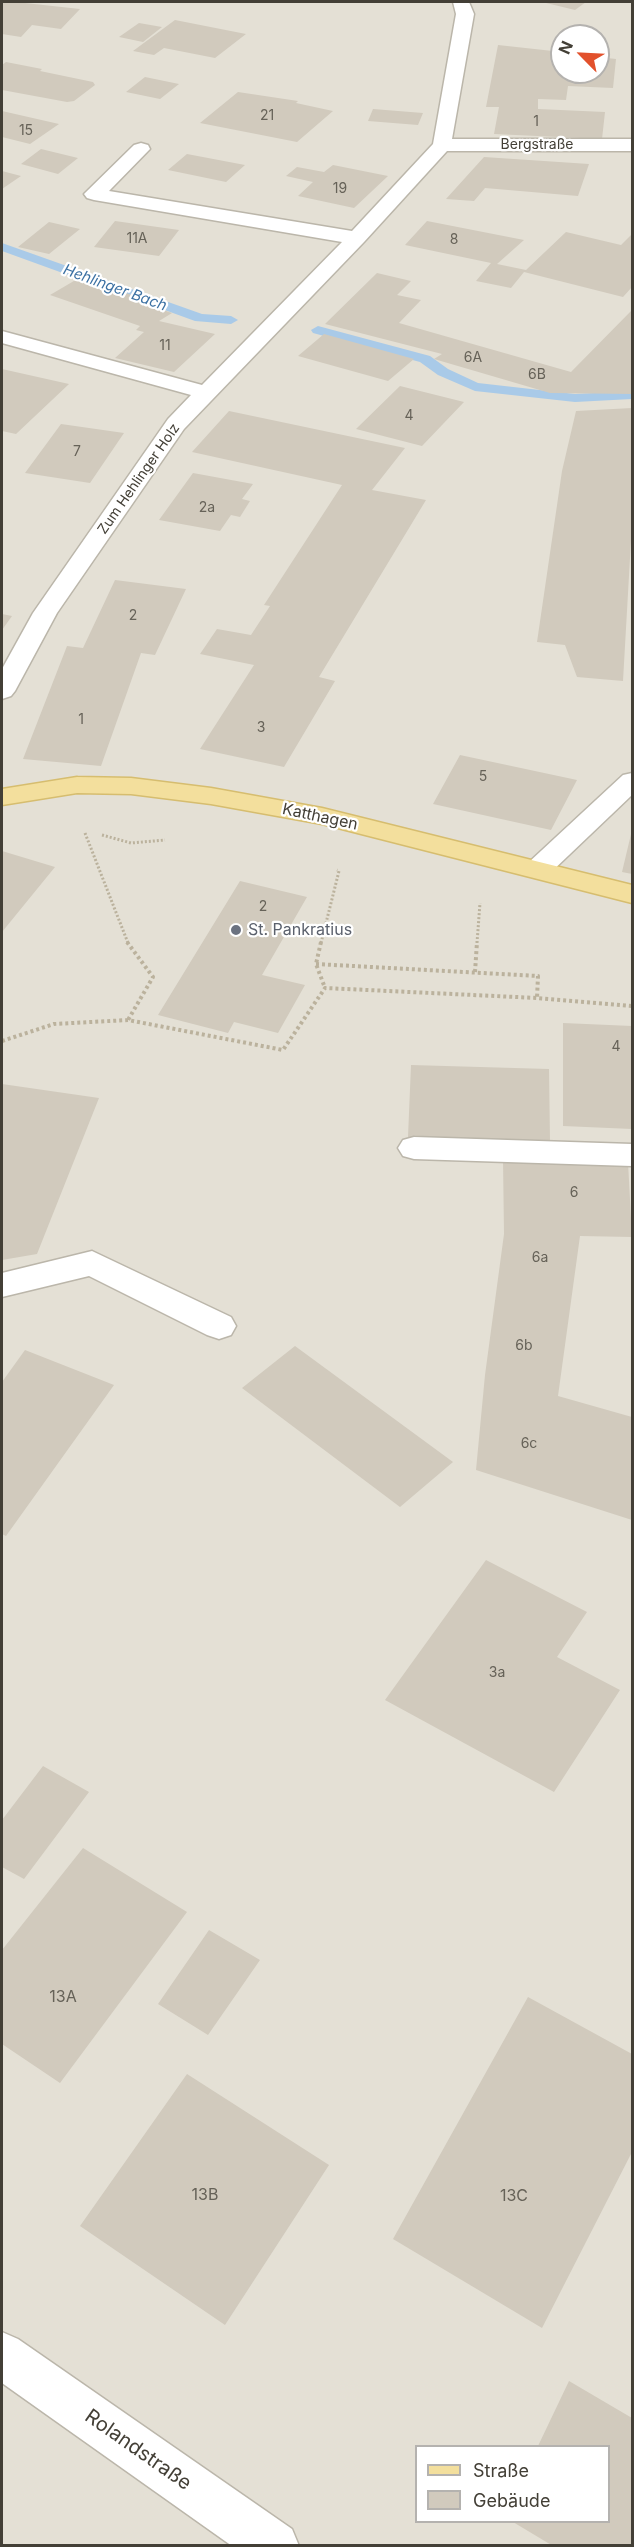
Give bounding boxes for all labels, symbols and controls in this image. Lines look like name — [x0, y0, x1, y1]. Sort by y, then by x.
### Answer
north arrow — [550, 24, 610, 84]
text: N — [554, 38, 577, 57]
house number: 21 — [260, 108, 274, 124]
house number: 1 — [533, 114, 539, 130]
house number: 15 — [19, 123, 33, 139]
street label: Bergstraße — [501, 137, 573, 153]
house number: 19 — [333, 181, 347, 197]
house number: 11A — [126, 231, 148, 247]
house number: 8 — [450, 232, 458, 248]
water label: Hehlinger Bach — [61, 261, 169, 315]
house number: 11 — [159, 338, 171, 354]
house number: 6A — [464, 350, 482, 366]
house number: 6B — [528, 367, 546, 383]
house number: 4 — [404, 408, 414, 424]
street label: Zum Hehlinger Holz — [95, 421, 183, 537]
house number: 7 — [73, 444, 81, 460]
house number: 2a — [199, 500, 215, 516]
house number: 2 — [129, 608, 137, 624]
house number: 1 — [78, 712, 84, 728]
house number: 3 — [257, 720, 265, 736]
house number: 5 — [479, 769, 487, 785]
street label: Katthagen — [280, 800, 360, 834]
house number: 2 — [259, 899, 267, 915]
place label: St. Pankratius — [248, 920, 352, 940]
marker: St. Pankratius — [229, 923, 243, 937]
house number: 4 — [611, 1039, 621, 1055]
house number: 6 — [570, 1185, 578, 1201]
house number: 6a — [532, 1250, 548, 1266]
house number: 6b — [515, 1338, 533, 1354]
house number: 6c — [521, 1436, 537, 1452]
house number: 3a — [489, 1665, 505, 1681]
house number: 13A — [49, 1987, 77, 2007]
house number: 13B — [192, 2185, 218, 2205]
house number: 13C — [500, 2186, 528, 2206]
street label: Rolandstraße — [80, 2404, 196, 2496]
legend — [415, 2445, 610, 2523]
text: Straße — [473, 2460, 529, 2481]
text: Gebäude — [473, 2490, 550, 2511]

